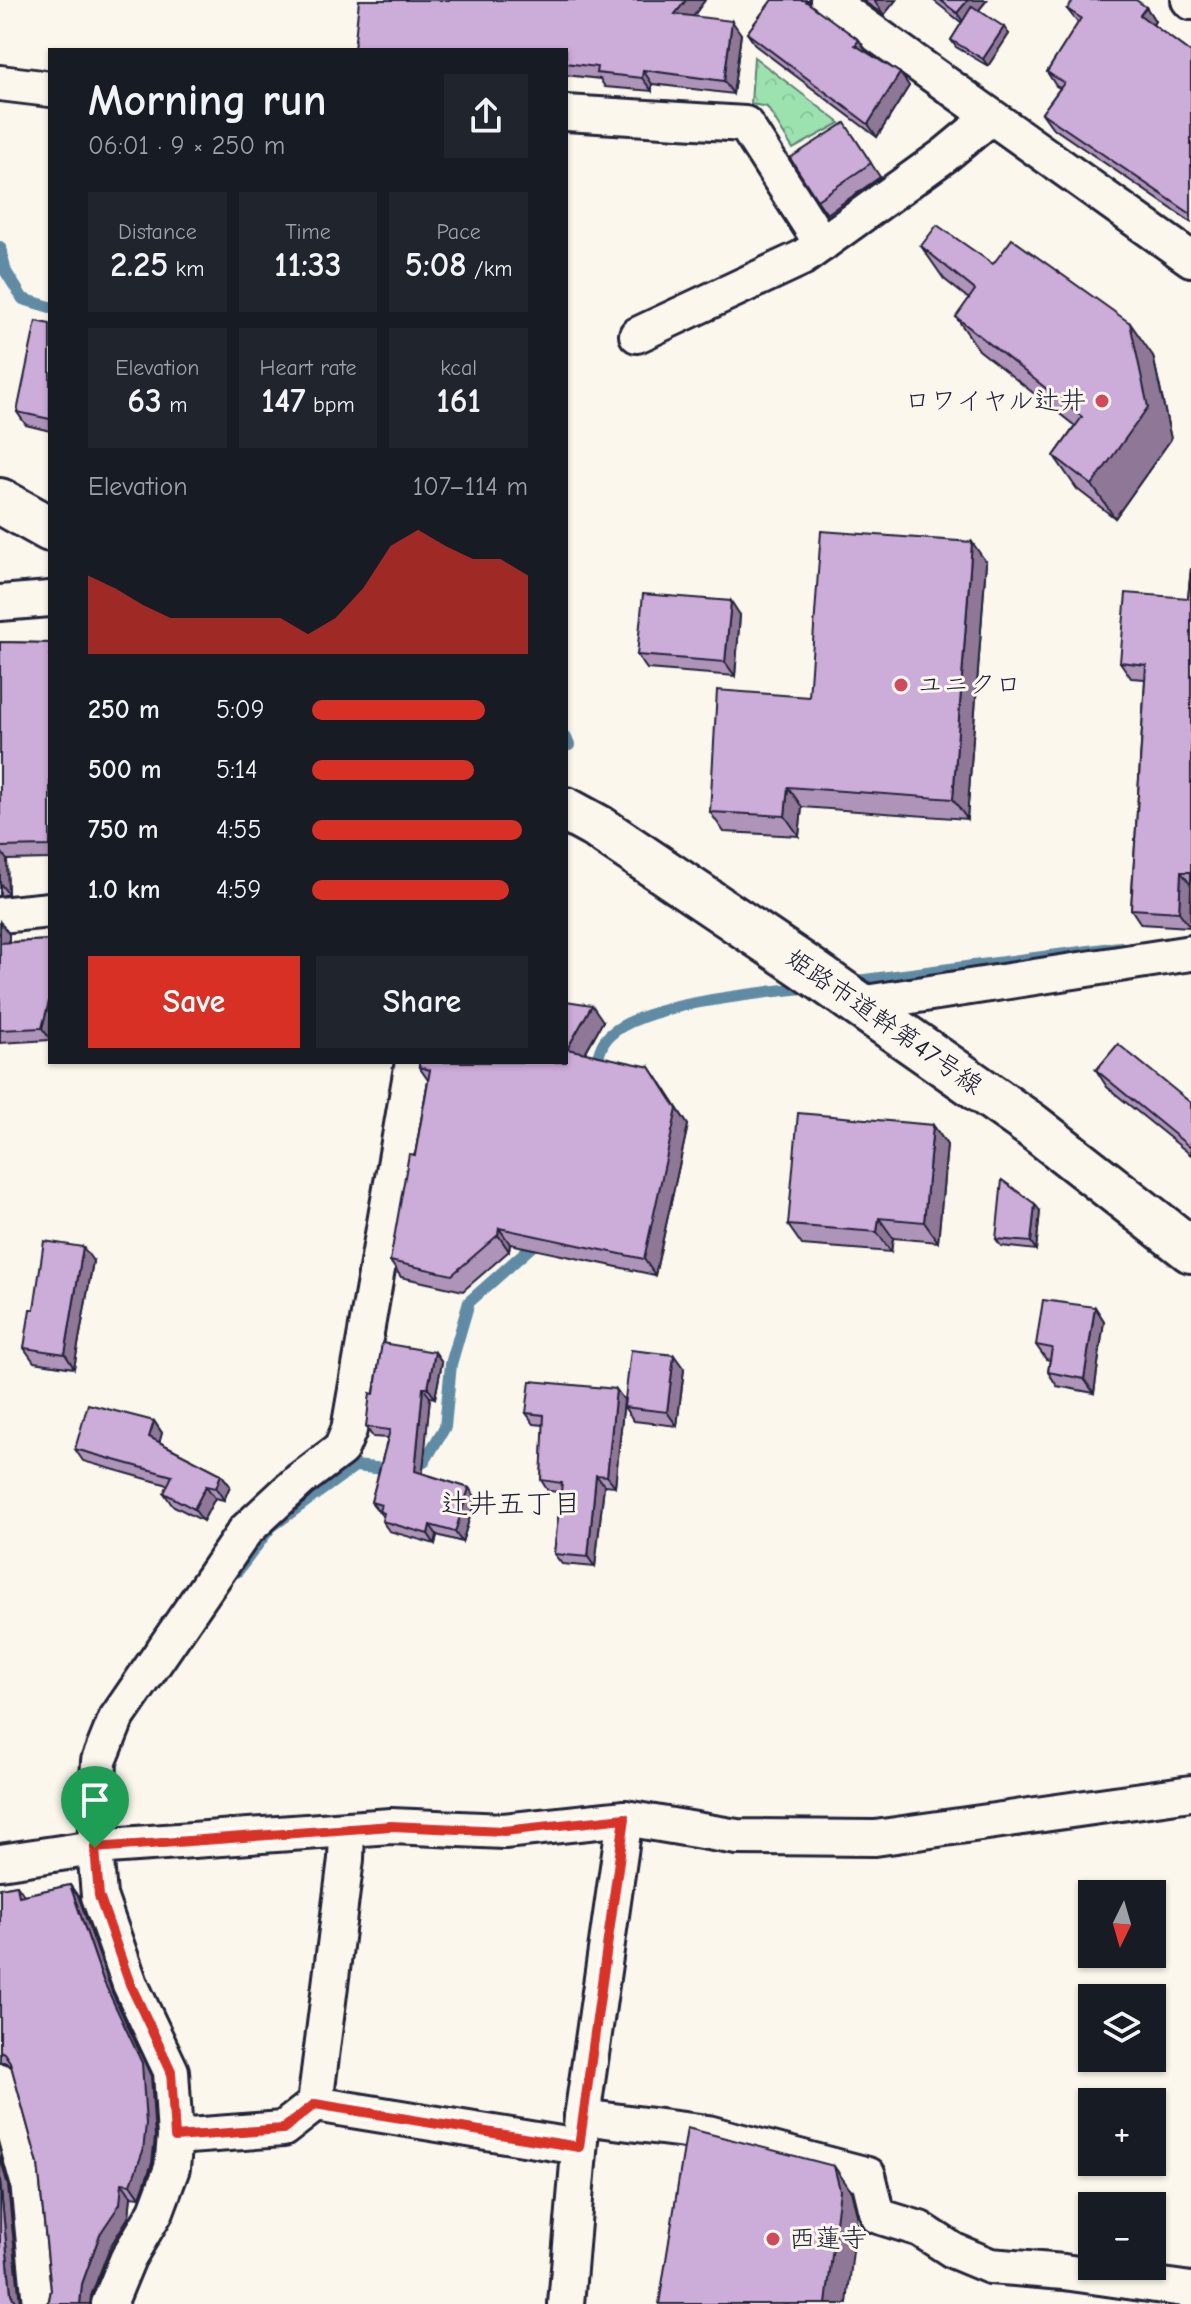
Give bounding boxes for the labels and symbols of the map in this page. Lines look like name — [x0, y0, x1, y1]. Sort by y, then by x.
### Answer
place label: ロワイヤル辻井 — [905, 386, 1086, 416]
marker: ロワイヤル辻井 — [1093, 392, 1111, 410]
place label: ユニクロ — [917, 670, 1022, 700]
marker: ユニクロ — [892, 676, 910, 694]
street label: 姫路市道幹第47号線 — [780, 943, 988, 1101]
district label: 辻井五丁目 — [441, 1488, 581, 1520]
pin — [61, 1766, 129, 1848]
north arrow — [1078, 1880, 1166, 1968]
place label: 西蓮寺 — [789, 2224, 867, 2254]
marker: 西蓮寺 — [764, 2230, 782, 2248]

